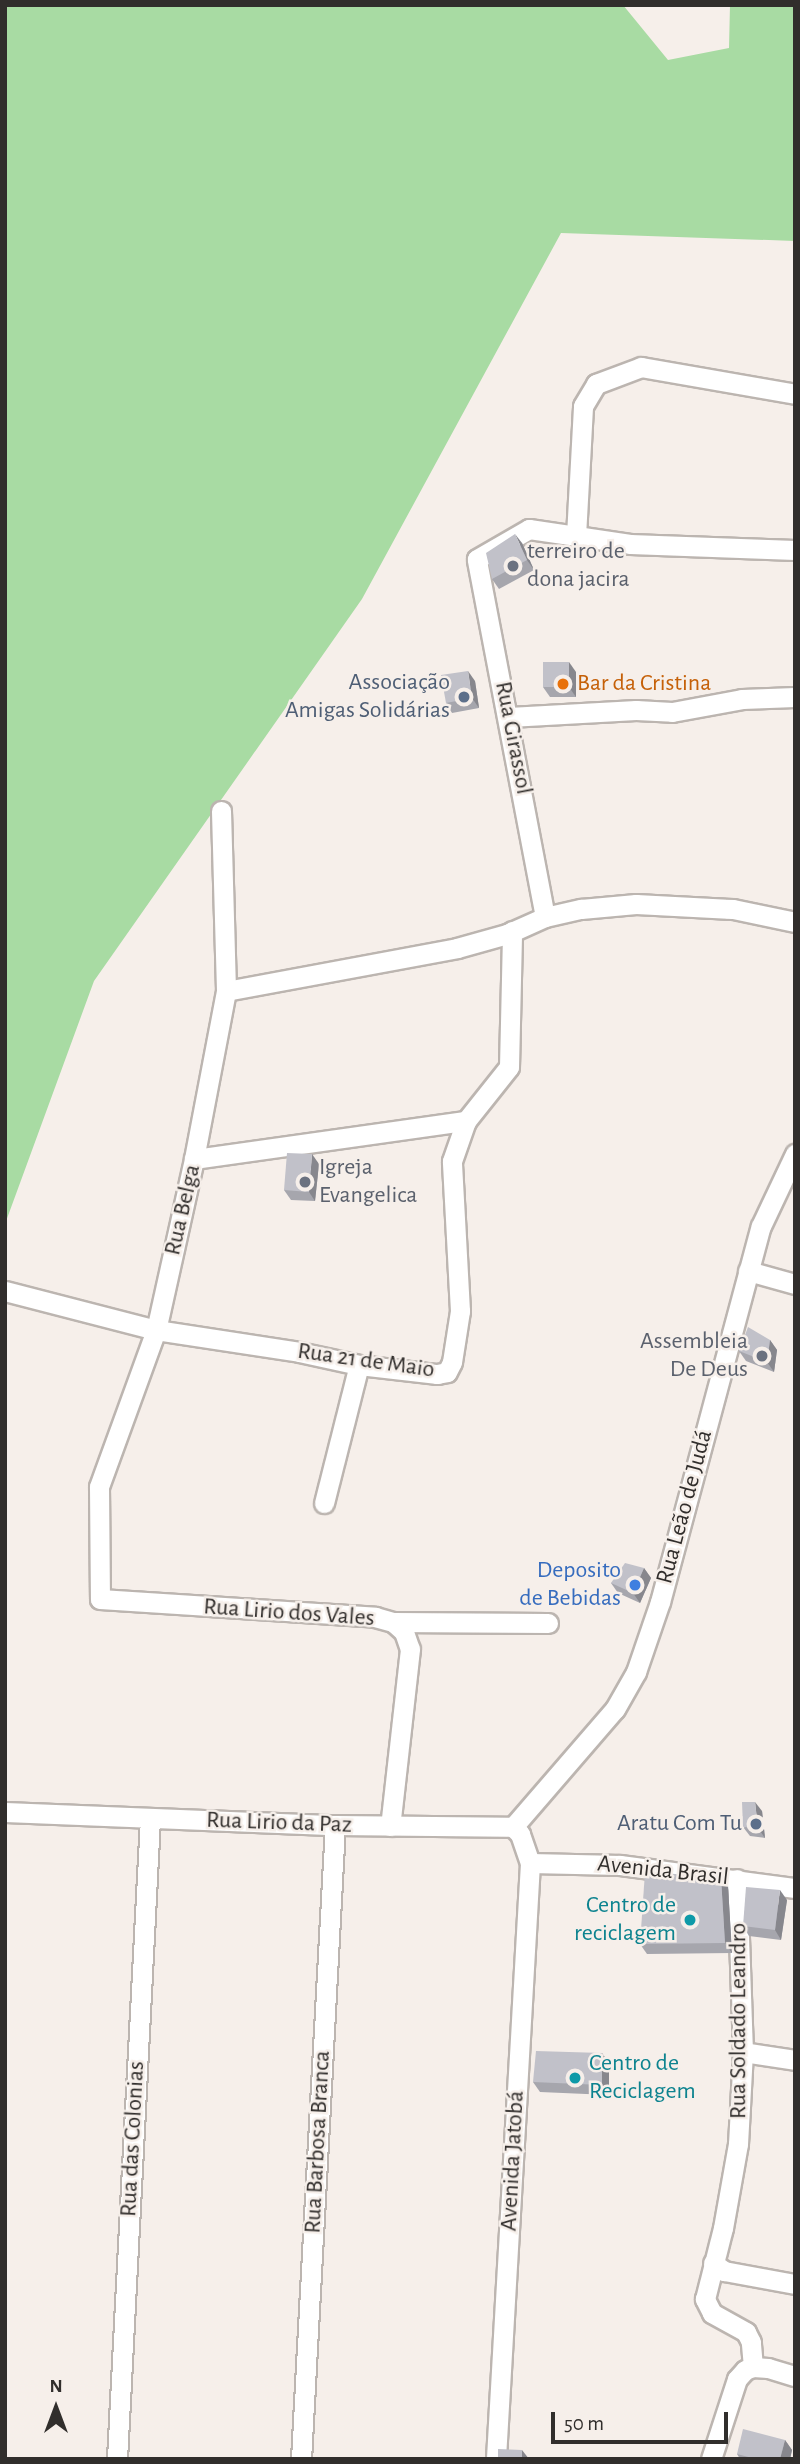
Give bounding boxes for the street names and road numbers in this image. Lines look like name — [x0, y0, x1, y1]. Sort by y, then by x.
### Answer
street label: Rua Girassol — [488, 679, 538, 797]
street label: Rua Belga — [159, 1162, 207, 1258]
street label: Rua 21 de Maio — [296, 1337, 436, 1385]
street label: Rua Leão de Judá — [651, 1427, 719, 1587]
street label: Rua Lirio dos Vales — [202, 1593, 376, 1633]
street label: Rua Lirio da Paz — [206, 1806, 352, 1840]
street label: Avenida Brasil — [596, 1850, 730, 1892]
street label: Rua Soldado Leandro — [725, 1923, 753, 2119]
street label: Rua Barbosa Branca — [299, 2050, 337, 2234]
street label: Rua das Colonias — [115, 2060, 151, 2218]
street label: Avenida Jatobá — [495, 2090, 531, 2232]

